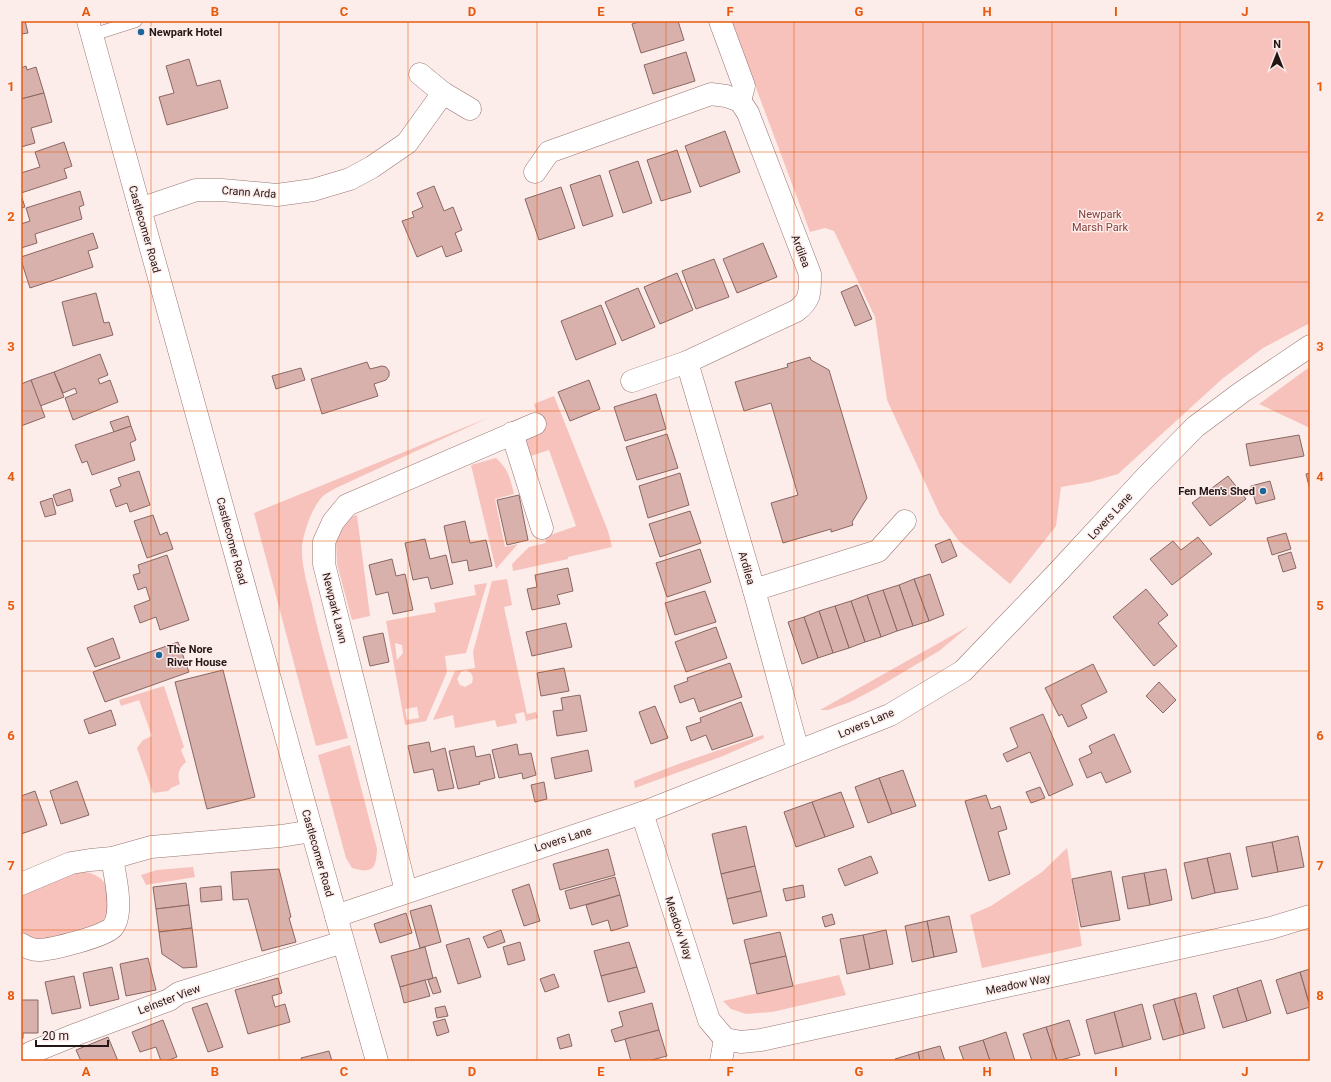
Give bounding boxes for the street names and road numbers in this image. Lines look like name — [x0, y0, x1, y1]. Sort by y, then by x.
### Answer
street label: Castlecomer Road — [126, 184, 163, 274]
street label: Crann Arda — [221, 184, 277, 201]
street label: Ardilea — [788, 233, 813, 269]
street label: Lovers Lane — [1085, 490, 1135, 542]
street label: Castlecomer Road — [214, 496, 249, 586]
street label: Ardilea — [736, 550, 757, 586]
street label: Newpark Lawn — [319, 571, 350, 645]
street label: Lovers Lane — [836, 706, 896, 741]
street label: Castlecomer Road — [299, 808, 336, 898]
street label: Lovers Lane — [533, 824, 593, 855]
street label: Meadow Way — [662, 895, 695, 962]
street label: Meadow Way — [985, 971, 1052, 998]
street label: Leinster View — [136, 981, 203, 1017]

